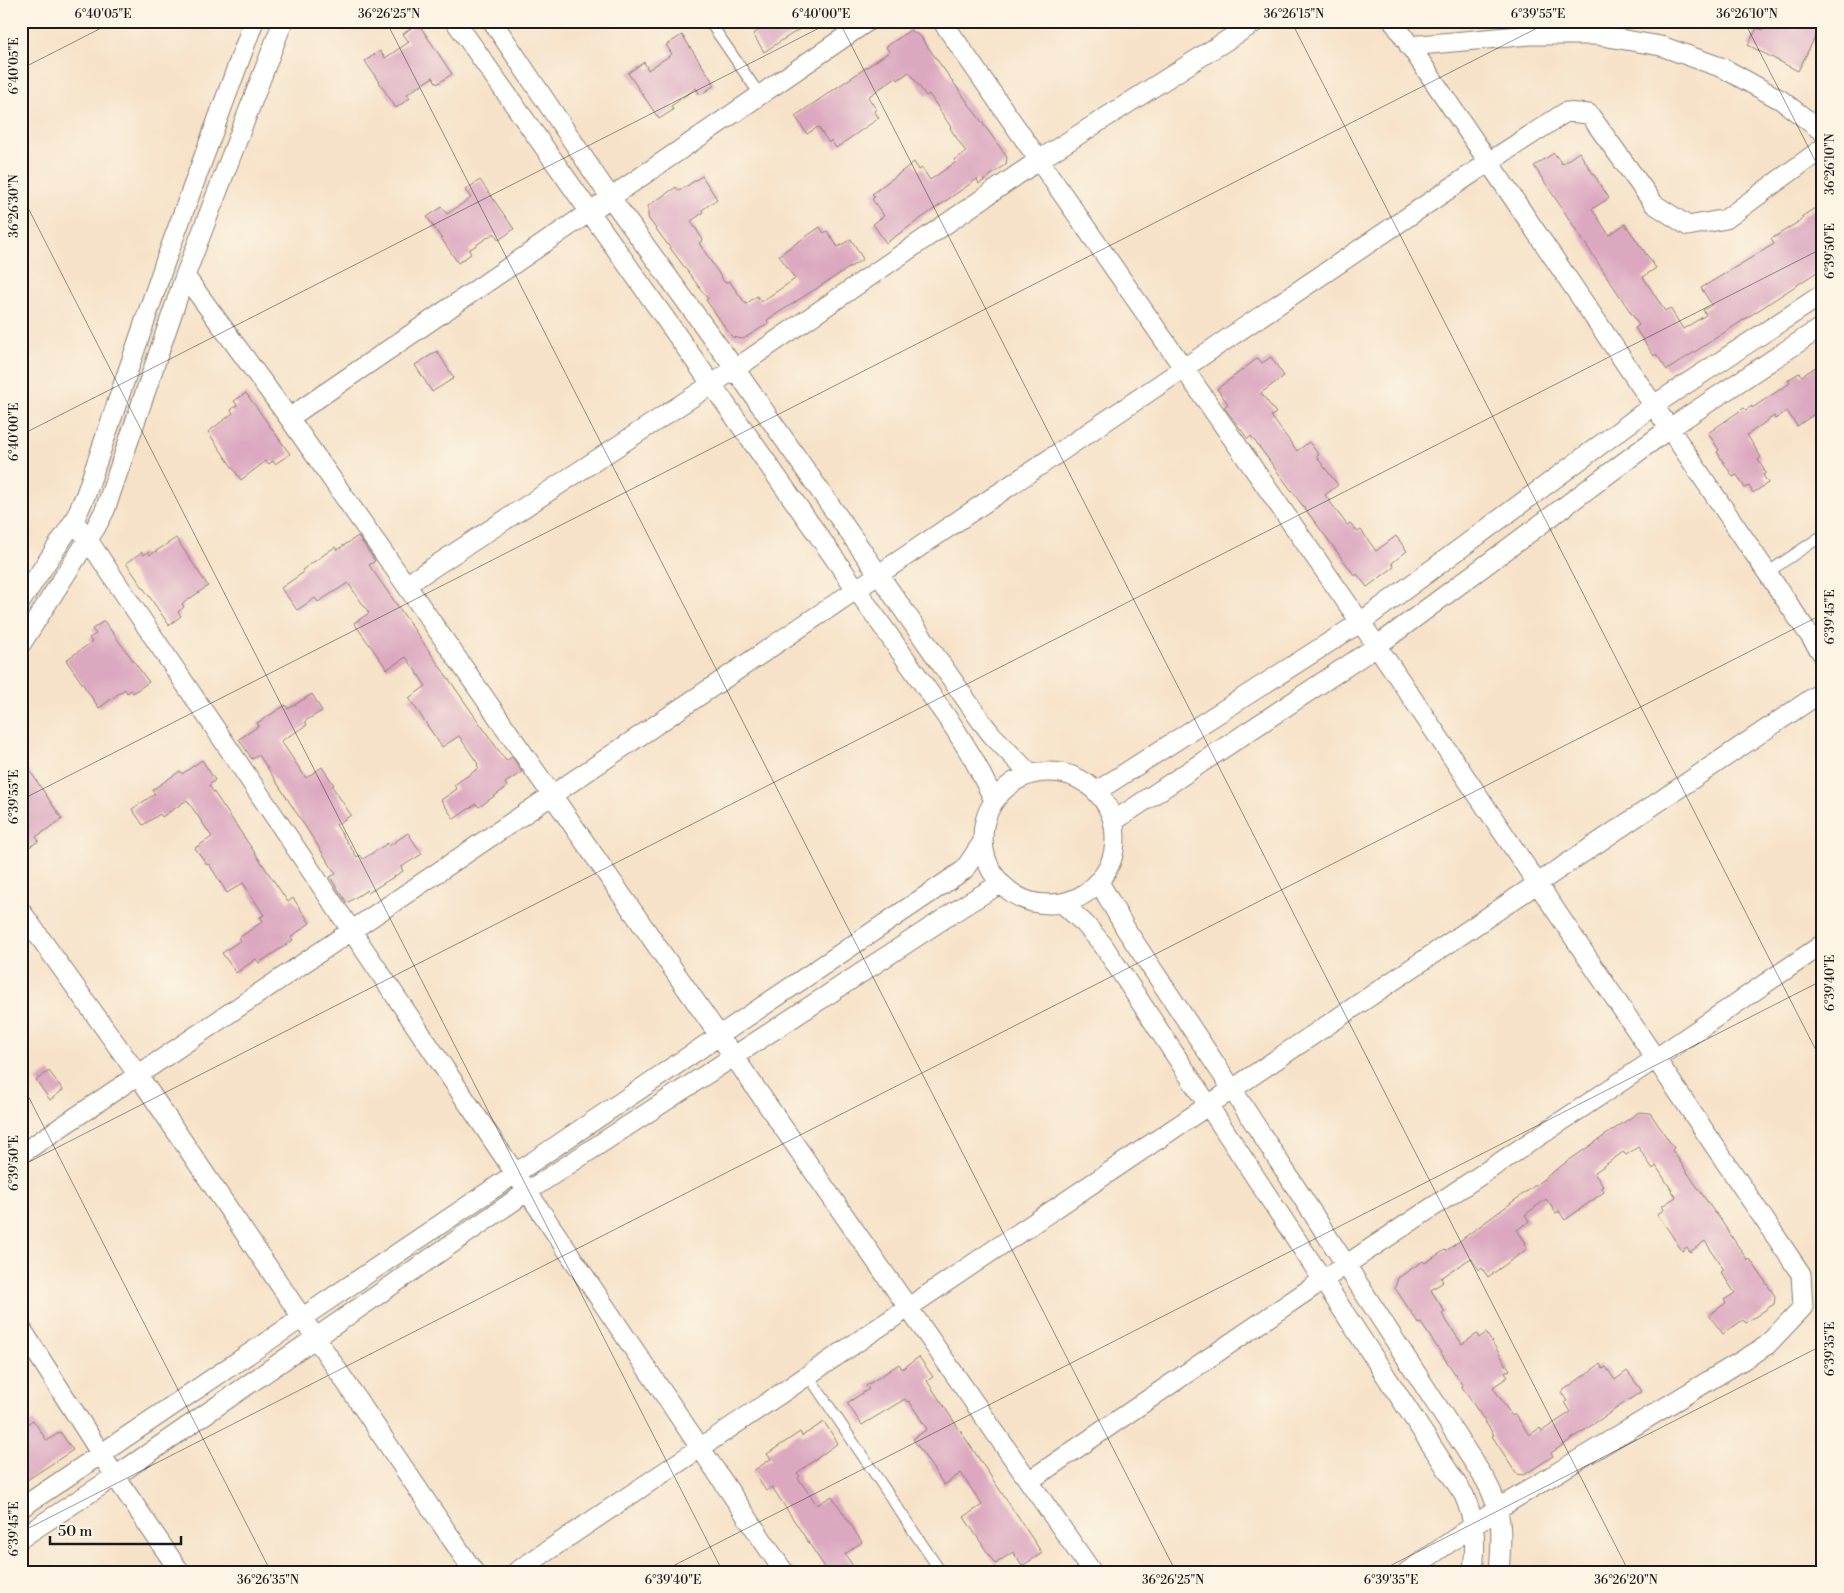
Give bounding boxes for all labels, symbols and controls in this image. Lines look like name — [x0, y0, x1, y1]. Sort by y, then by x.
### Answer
text: 6°40'05"E — [74, 7, 132, 22]
text: 36°26'25"N — [358, 7, 420, 22]
text: 6°40'00"E — [792, 7, 850, 22]
text: 36°26'15"N — [1264, 7, 1324, 22]
text: 6°39'55"E — [1511, 7, 1565, 22]
text: 36°26'10"N — [1716, 7, 1778, 22]
text: 6°40'05"E — [7, 37, 22, 95]
text: 36°26'10"N — [1823, 133, 1838, 195]
text: 36°26'30"N — [7, 174, 22, 238]
text: 6°39'50"E — [1823, 223, 1838, 279]
text: 6°40'00"E — [7, 403, 22, 461]
text: 6°39'45"E — [1823, 590, 1838, 645]
text: 6°39'55"E — [7, 770, 22, 824]
text: 6°39'40"E — [1823, 955, 1838, 1011]
text: 6°39'50"E — [7, 1135, 22, 1191]
text: 6°39'35"E — [1823, 1322, 1838, 1376]
text: 6°39'45"E — [7, 1502, 22, 1557]
scale bar — [50, 1513, 181, 1545]
text: 50 m — [58, 1522, 92, 1541]
text: 36°26'35"N — [237, 1573, 299, 1588]
text: 6°39'40"E — [645, 1573, 701, 1588]
text: 36°26'25"N — [1142, 1573, 1204, 1588]
text: 6°39'35"E — [1364, 1573, 1418, 1588]
text: 36°26'20"N — [1594, 1573, 1658, 1588]

